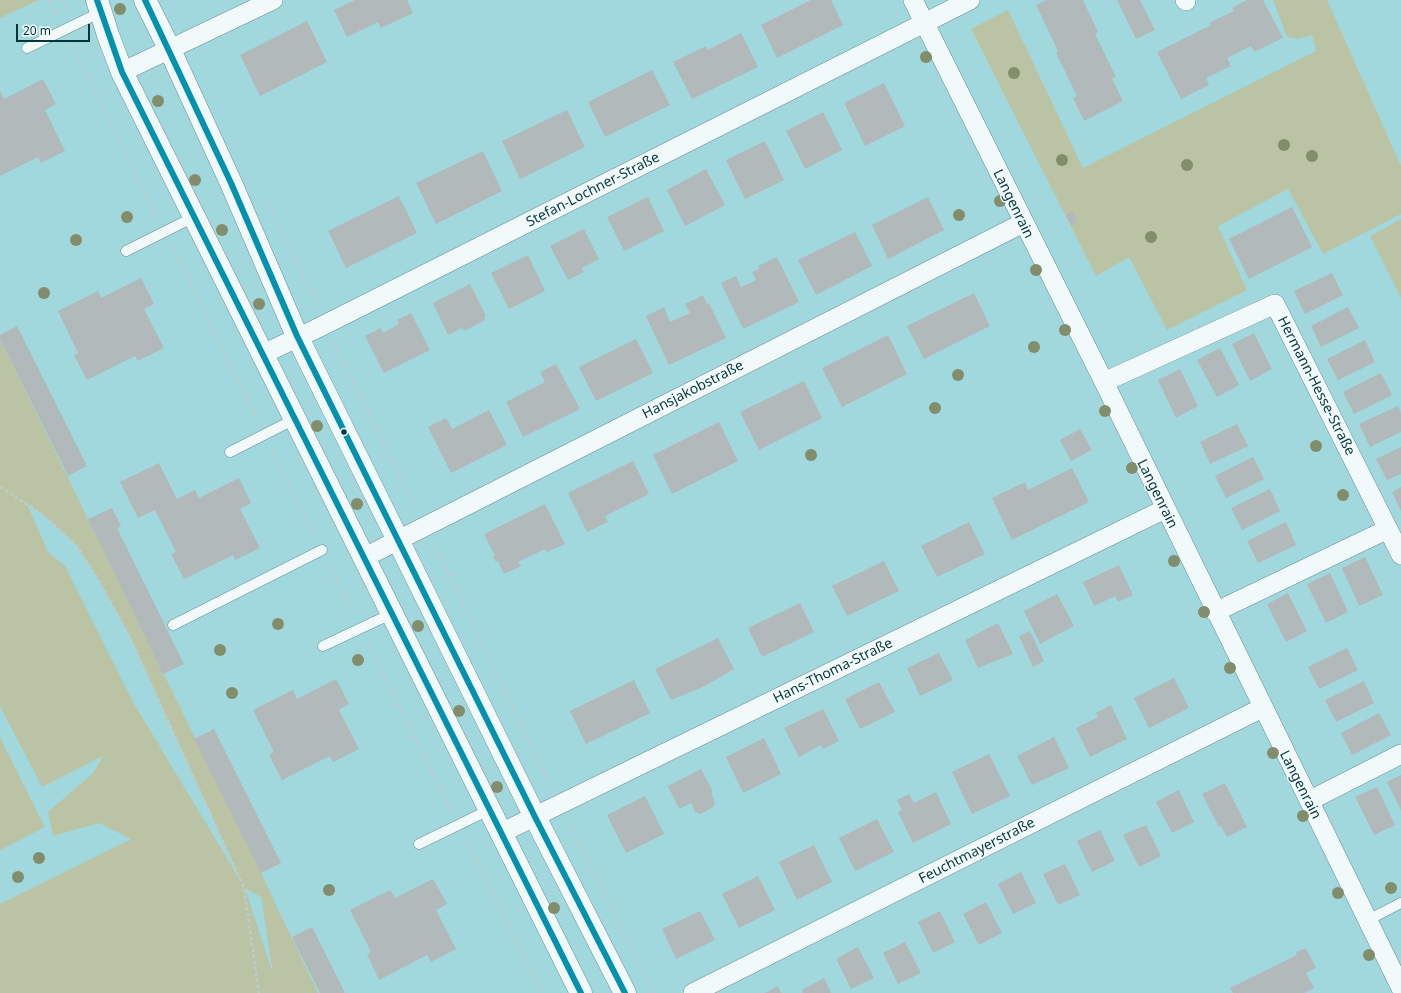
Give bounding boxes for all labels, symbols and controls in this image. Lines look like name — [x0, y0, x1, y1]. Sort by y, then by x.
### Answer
scale bar — [18, 16, 92, 42]
text: 20 m — [23, 22, 51, 39]
street label: Stefan-Lochner-Straße — [524, 149, 662, 231]
street label: Langenrain — [989, 167, 1037, 241]
street label: Hermann-Hesse-Straße — [1274, 314, 1358, 458]
street label: Hansjakobstraße — [640, 357, 746, 423]
unlabelled marker — [339, 427, 349, 437]
street label: Langenrain — [1133, 457, 1181, 531]
street label: Hans-Thoma-Straße — [771, 635, 895, 707]
street label: Langenrain — [1276, 748, 1324, 822]
street label: Feuchtmayerstraße — [916, 814, 1038, 888]

